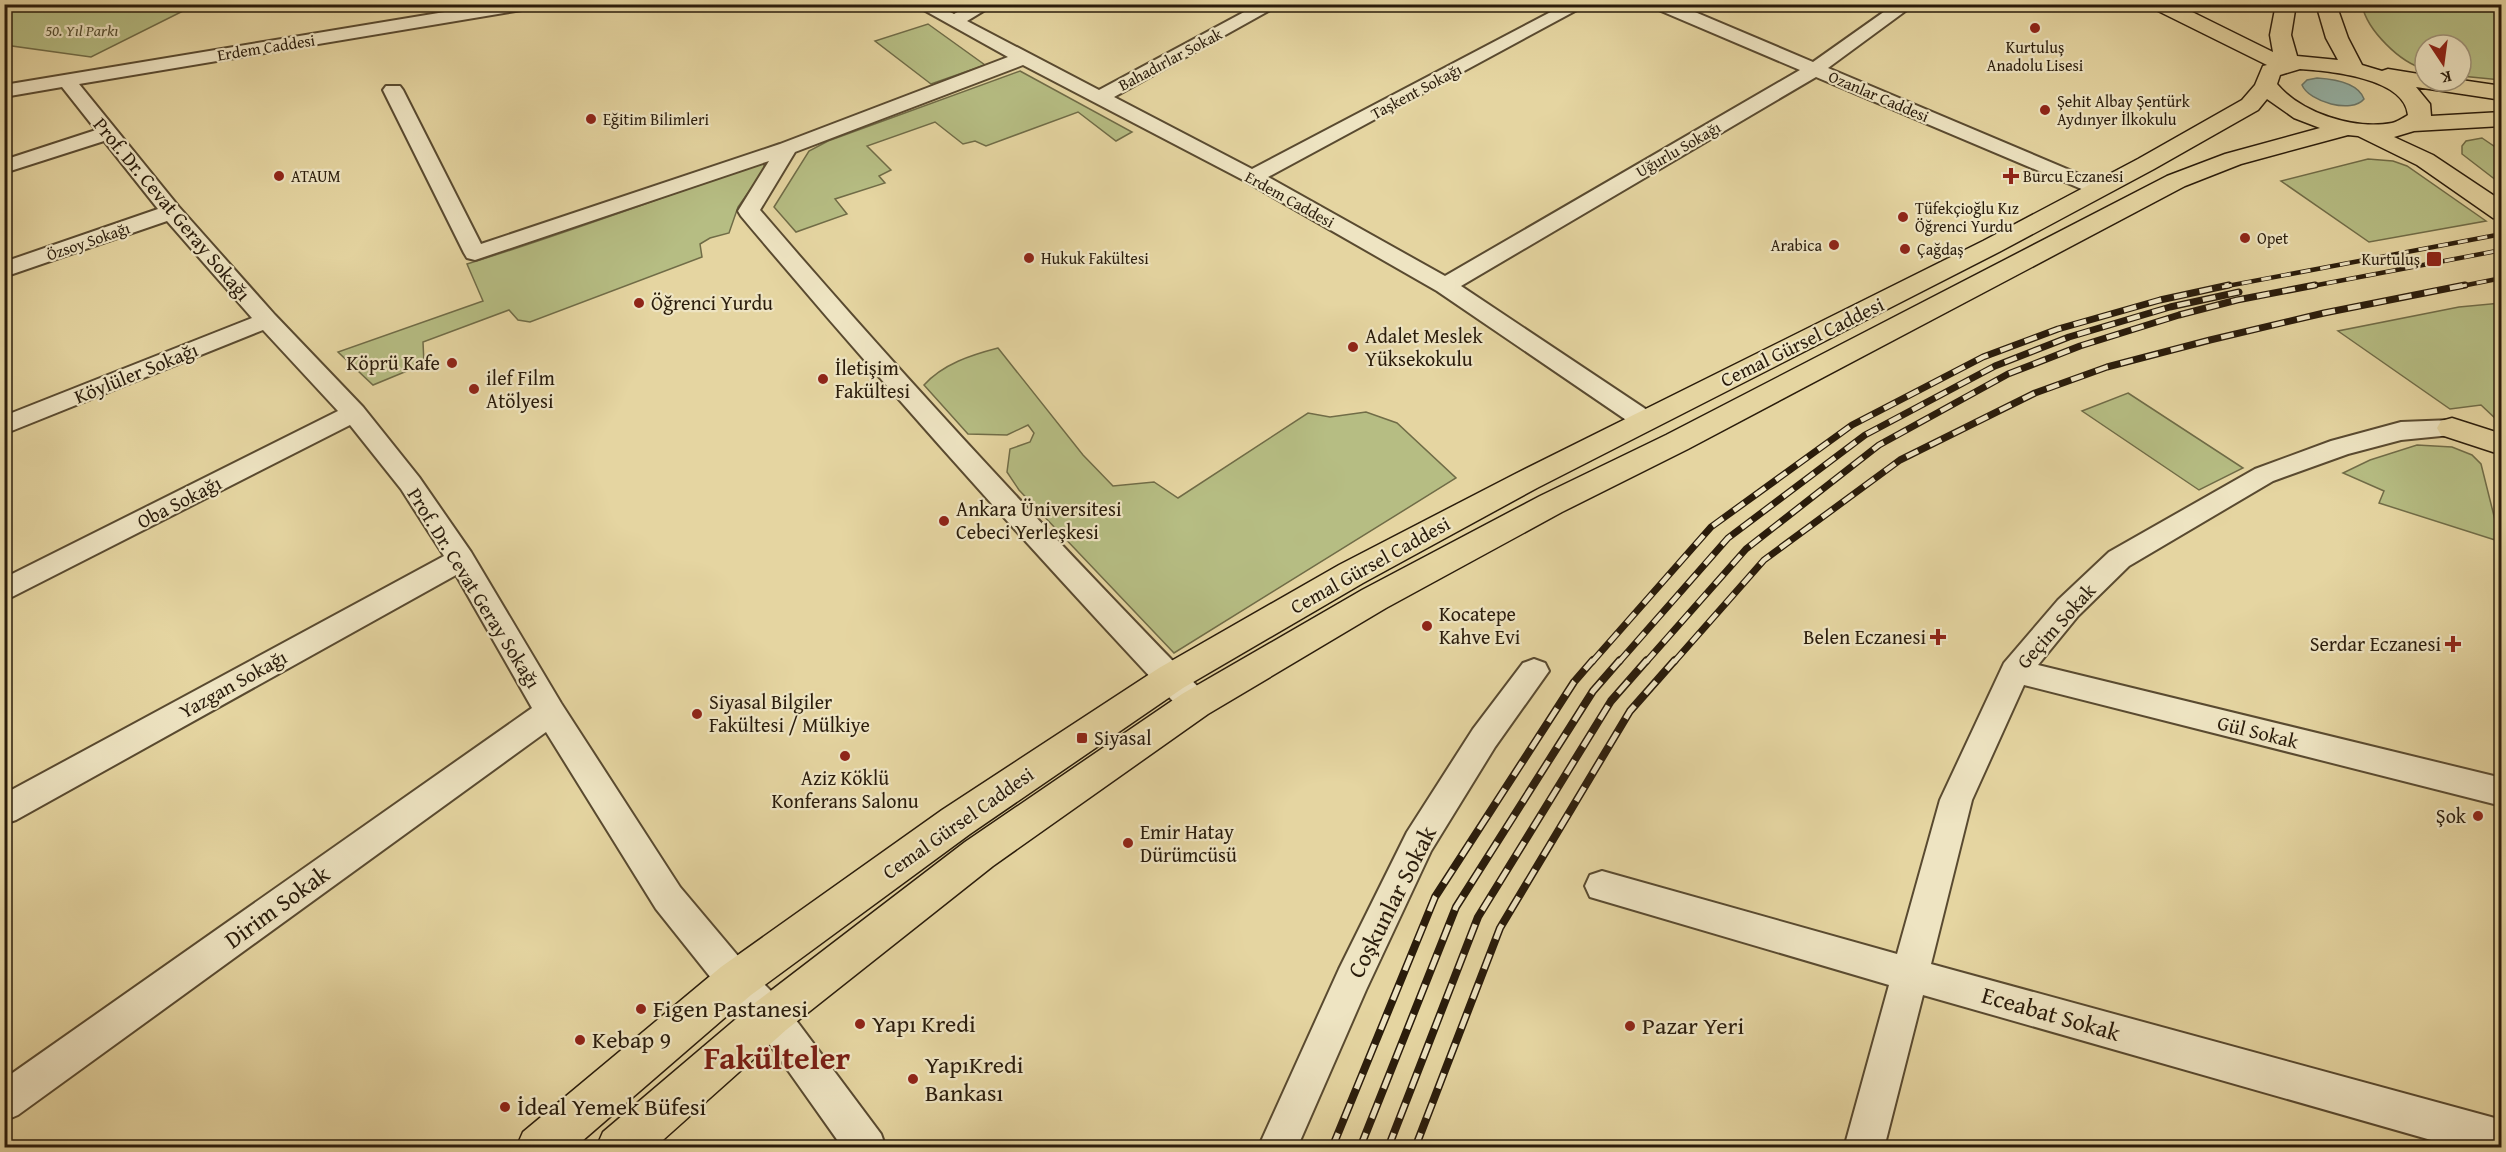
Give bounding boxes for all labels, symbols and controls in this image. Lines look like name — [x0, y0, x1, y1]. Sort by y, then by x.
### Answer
park label: 50. Yıl Parkı — [46, 18, 118, 42]
street label: Bahadırlar Sokak — [1114, 21, 1227, 97]
marker: Kurtuluş Anadolu Lisesi — [2028, 21, 2042, 35]
street label: Erdem Caddesi — [215, 27, 317, 67]
north arrow — [2413, 33, 2473, 93]
place label: Kurtuluş Anadolu Lisesi — [1987, 35, 2084, 77]
street label: Taşkent Sokağı — [1366, 57, 1466, 125]
street label: Ozanlar Caddesi — [1825, 64, 1933, 128]
text: K — [2438, 65, 2454, 91]
place label: Şehit Albay Şentürk Aydınyer İlkokulu — [2057, 89, 2191, 131]
marker: Şehit Albay Şentürk Aydınyer İlkokulu — [2038, 103, 2052, 117]
place label: Eğitim Bilimleri — [603, 107, 709, 131]
street label: Prof. Dr. Cevat Geray Sokağı — [87, 111, 258, 307]
marker: Eğitim Bilimleri — [584, 112, 598, 126]
street label: Uğurlu Sokağı — [1631, 115, 1725, 183]
place label: ATAUM — [291, 164, 341, 188]
place label: Burcu Eczanesi — [2023, 164, 2124, 188]
street label: Erdem Caddesi — [1241, 165, 1339, 234]
marker: ATAUM — [272, 169, 286, 183]
marker: Burcu Eczanesi — [2004, 169, 2018, 183]
place label: Tüfekçioğlu Kız Öğrenci Yurdu — [1915, 196, 2019, 238]
marker: Tüfekçioğlu Kız Öğrenci Yurdu — [1896, 210, 1910, 224]
street label: Özsoy Sokağı — [43, 215, 133, 266]
place label: Opet — [2257, 226, 2289, 250]
marker: Opet — [2238, 231, 2252, 245]
place label: Arabica — [1771, 233, 1822, 257]
place label: Çağdaş — [1917, 237, 1964, 261]
marker: Arabica — [1827, 238, 1841, 252]
marker: Çağdaş — [1898, 242, 1912, 256]
place label: Hukuk Fakültesi — [1041, 246, 1149, 270]
place label: Kurtuluş — [2361, 247, 2420, 271]
marker: Kurtuluş — [2425, 250, 2443, 268]
marker: Hukuk Fakültesi — [1022, 251, 1036, 265]
place label: Öğrenci Yurdu — [651, 288, 773, 317]
street label: Cemal Gürsel Caddesi — [1715, 289, 1889, 394]
marker: Öğrenci Yurdu — [632, 296, 646, 310]
place label: Adalet Meslek Yüksekokulu — [1365, 321, 1483, 373]
street label: Köylüler Sokağı — [70, 334, 202, 411]
marker: Adalet Meslek Yüksekokulu — [1346, 340, 1360, 354]
place label: Köprü Kafe — [347, 348, 440, 377]
place label: İletişim Fakültesi — [835, 353, 910, 405]
marker: Köprü Kafe — [445, 356, 459, 370]
place label: ilef Film Atölyesi — [486, 363, 555, 415]
marker: İletişim Fakültesi — [816, 372, 830, 386]
marker: ilef Film Atölyesi — [467, 382, 481, 396]
street label: Oba Sokağı — [131, 468, 226, 535]
street label: Prof. Dr. Cevat Geray Sokağı — [401, 482, 548, 694]
place label: Ankara Üniversitesi Cebeci Yerleşkesi — [956, 494, 1122, 546]
street label: Cemal Gürsel Caddesi — [1285, 508, 1455, 621]
marker: Ankara Üniversitesi Cebeci Yerleşkesi — [937, 514, 951, 528]
street label: Geçim Sokak — [2009, 576, 2102, 675]
place label: Kocatepe Kahve Evi — [1439, 599, 1521, 651]
marker: Kocatepe Kahve Evi — [1420, 619, 1434, 633]
place label: Belen Eczanesi — [1803, 622, 1926, 651]
place label: Serdar Eczanesi — [2310, 629, 2441, 658]
marker: Belen Eczanesi — [1931, 630, 1945, 644]
marker: Serdar Eczanesi — [2446, 637, 2460, 651]
street label: Yazgan Sokağı — [174, 642, 292, 725]
place label: Siyasal Bilgiler Fakültesi / Mülkiye — [709, 687, 870, 739]
marker: Siyasal Bilgiler Fakültesi / Mülkiye — [690, 707, 704, 721]
street label: Gül Sokak — [2215, 707, 2302, 756]
place label: Siyasal — [1094, 723, 1152, 752]
marker: Siyasal — [1075, 731, 1089, 745]
marker: Aziz Köklü Konferans Salonu — [838, 749, 852, 763]
street label: Cemal Gürsel Caddesi — [876, 759, 1040, 886]
place label: Aziz Köklü Konferans Salonu — [771, 763, 919, 815]
place label: Şok — [2436, 801, 2467, 830]
marker: Şok — [2471, 809, 2485, 823]
place label: Emir Hatay Dürümcüsü — [1140, 817, 1237, 869]
street label: Coşkunlar Sokak — [1338, 819, 1445, 984]
marker: Emir Hatay Dürümcüsü — [1121, 836, 1135, 850]
street label: Dirim Sokak — [217, 856, 337, 957]
street label: Eceabat Sokak — [1978, 977, 2125, 1050]
place label: Figen Pastanesi — [653, 991, 808, 1026]
marker: Figen Pastanesi — [634, 1002, 648, 1016]
place label: Yapı Kredi — [872, 1006, 976, 1041]
place label: Pazar Yeri — [1642, 1008, 1744, 1043]
marker: Yapı Kredi — [853, 1017, 867, 1031]
marker: Pazar Yeri — [1623, 1019, 1637, 1033]
place label: Kebap 9 — [592, 1022, 671, 1057]
marker: Kebap 9 — [573, 1033, 587, 1047]
district label: Fakülteler — [704, 1034, 850, 1081]
place label: YapıKredi Bankası — [925, 1047, 1024, 1110]
marker: YapıKredi Bankası — [906, 1072, 920, 1086]
place label: İdeal Yemek Büfesi — [517, 1089, 706, 1124]
marker: İdeal Yemek Büfesi — [498, 1100, 512, 1114]

